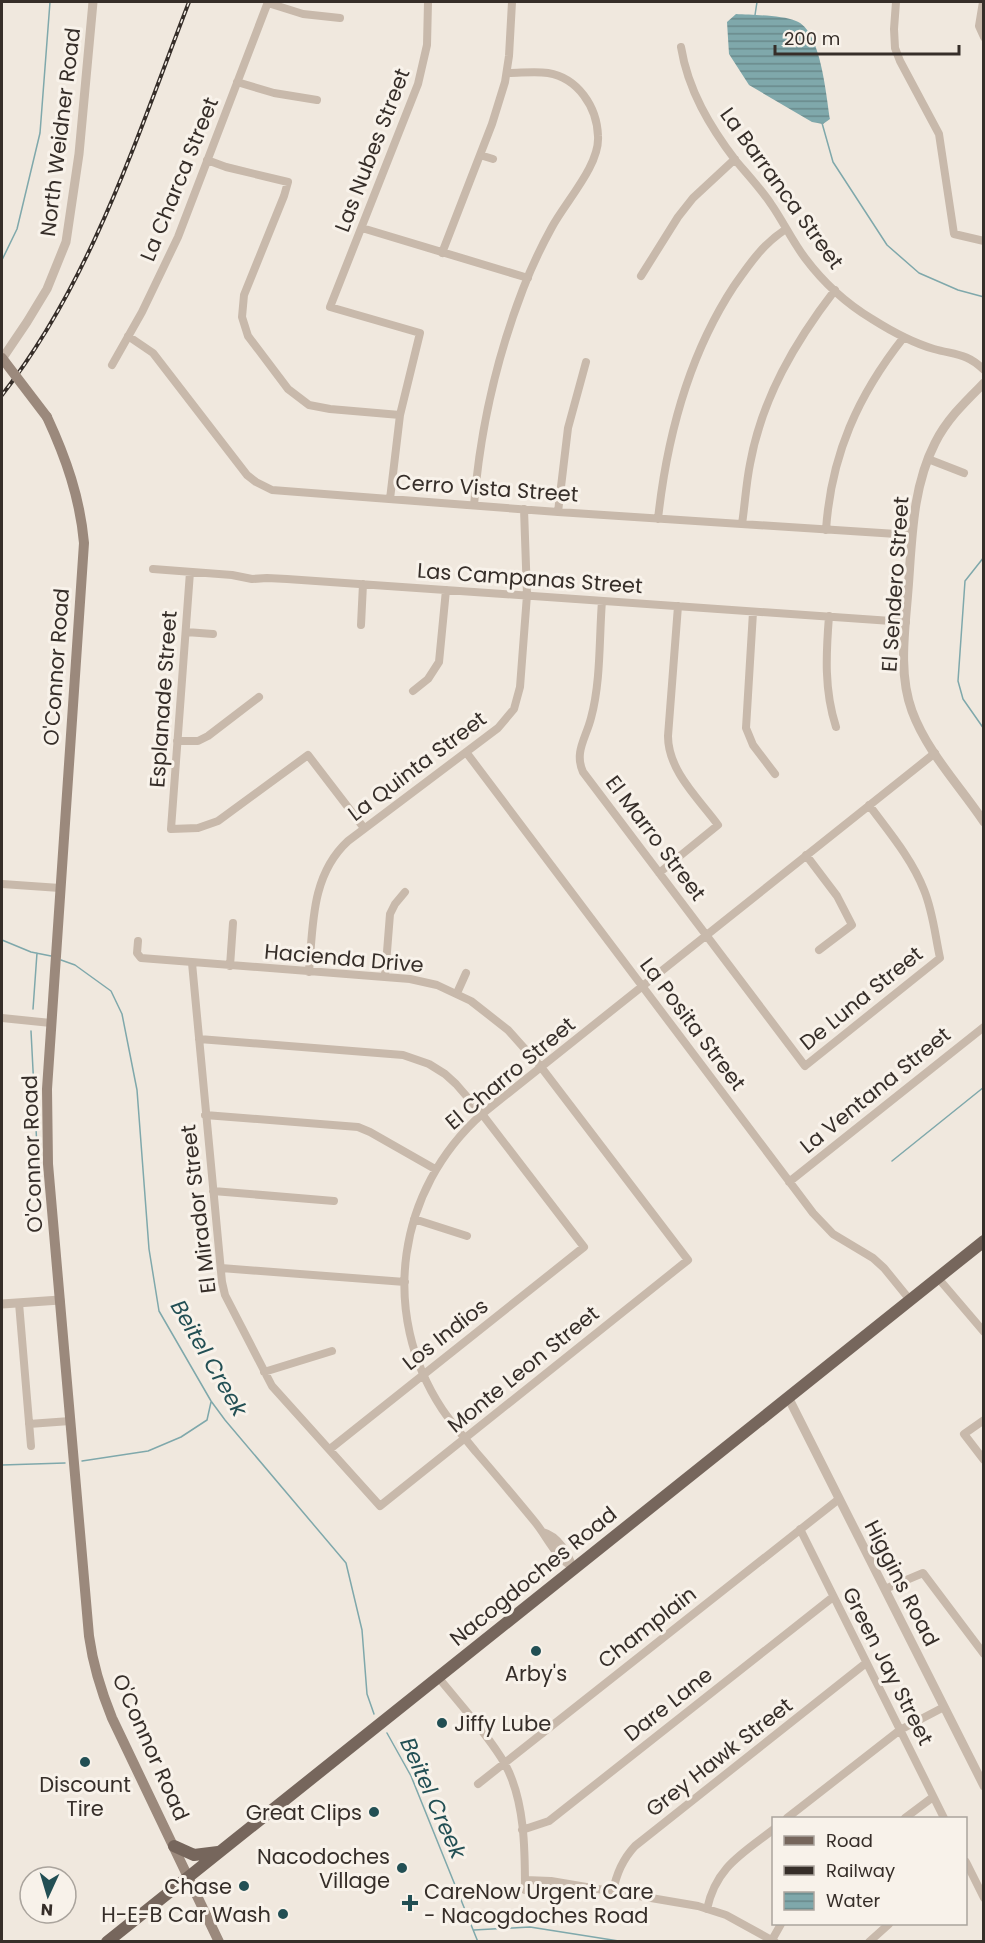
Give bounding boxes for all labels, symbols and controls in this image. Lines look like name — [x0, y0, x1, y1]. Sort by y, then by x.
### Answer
scale bar — [775, 18, 960, 56]
street label: North Weidner Road — [33, 26, 87, 238]
text: 200 m — [784, 26, 840, 51]
street label: Las Nubes Street — [327, 64, 417, 236]
street label: La Charca Street — [133, 93, 225, 265]
street label: La Barranca Street — [713, 101, 851, 275]
street label: Cerro Vista Street — [395, 467, 579, 509]
street label: El Sendero Street — [874, 495, 916, 673]
street label: Las Campanas Street — [416, 556, 644, 600]
street label: O'Connor Road — [36, 587, 76, 747]
street label: Esplanade Street — [142, 610, 184, 788]
street label: La Quinta Street — [342, 704, 492, 828]
street label: El Marro Street — [599, 769, 713, 907]
street label: Hacienda Drive — [263, 937, 425, 979]
street label: De Luna Street — [793, 939, 929, 1057]
street label: La Posita Street — [633, 952, 753, 1096]
street label: El Charro Street — [439, 1010, 581, 1136]
street label: La Ventana Street — [794, 1020, 956, 1160]
street label: O'Connor Road — [15, 1075, 49, 1233]
street label: El Mirador Street — [173, 1123, 223, 1295]
street label: Los Indios — [396, 1291, 494, 1377]
water label: Beitel Creek — [163, 1294, 256, 1423]
street label: Monte Leon Street — [441, 1299, 605, 1439]
street label: Nacogdoches Road — [443, 1499, 623, 1653]
street label: Higgins Road — [858, 1515, 946, 1651]
street label: Champlain — [592, 1579, 702, 1675]
street label: Green Jay Street — [836, 1582, 940, 1750]
marker: Arby's — [529, 1644, 543, 1658]
place label: Arby's — [505, 1659, 567, 1688]
street label: Dare Lane — [618, 1660, 718, 1748]
street label: O'Connor Road — [106, 1669, 196, 1825]
street label: Grey Hawk Street — [640, 1691, 798, 1823]
place label: Jiffy Lube — [454, 1709, 551, 1738]
marker: Jiffy Lube — [435, 1716, 449, 1730]
water label: Beitel Creek — [392, 1732, 474, 1865]
marker: Discount Tire — [78, 1755, 92, 1769]
place label: Discount Tire — [39, 1770, 131, 1823]
place label: Great Clips — [246, 1798, 362, 1827]
marker: Great Clips — [367, 1805, 381, 1819]
legend — [772, 1817, 967, 1925]
text: Road — [826, 1828, 873, 1853]
place label: Nacodoches Village — [257, 1842, 390, 1895]
text: Railway — [826, 1858, 895, 1883]
marker: Nacodoches Village — [395, 1861, 409, 1875]
north arrow — [18, 1865, 78, 1925]
place label: Chase — [164, 1872, 232, 1901]
place label: CareNow Urgent Care - Nacogdoches Road — [424, 1877, 653, 1930]
marker: Chase — [237, 1879, 251, 1893]
text: Water — [826, 1888, 880, 1913]
marker: CareNow Urgent Care - Nacogdoches Road — [401, 1894, 419, 1912]
text: N — [40, 1898, 54, 1921]
place label: H-E-B Car Wash — [101, 1900, 271, 1929]
marker: H-E-B Car Wash — [276, 1907, 290, 1921]

